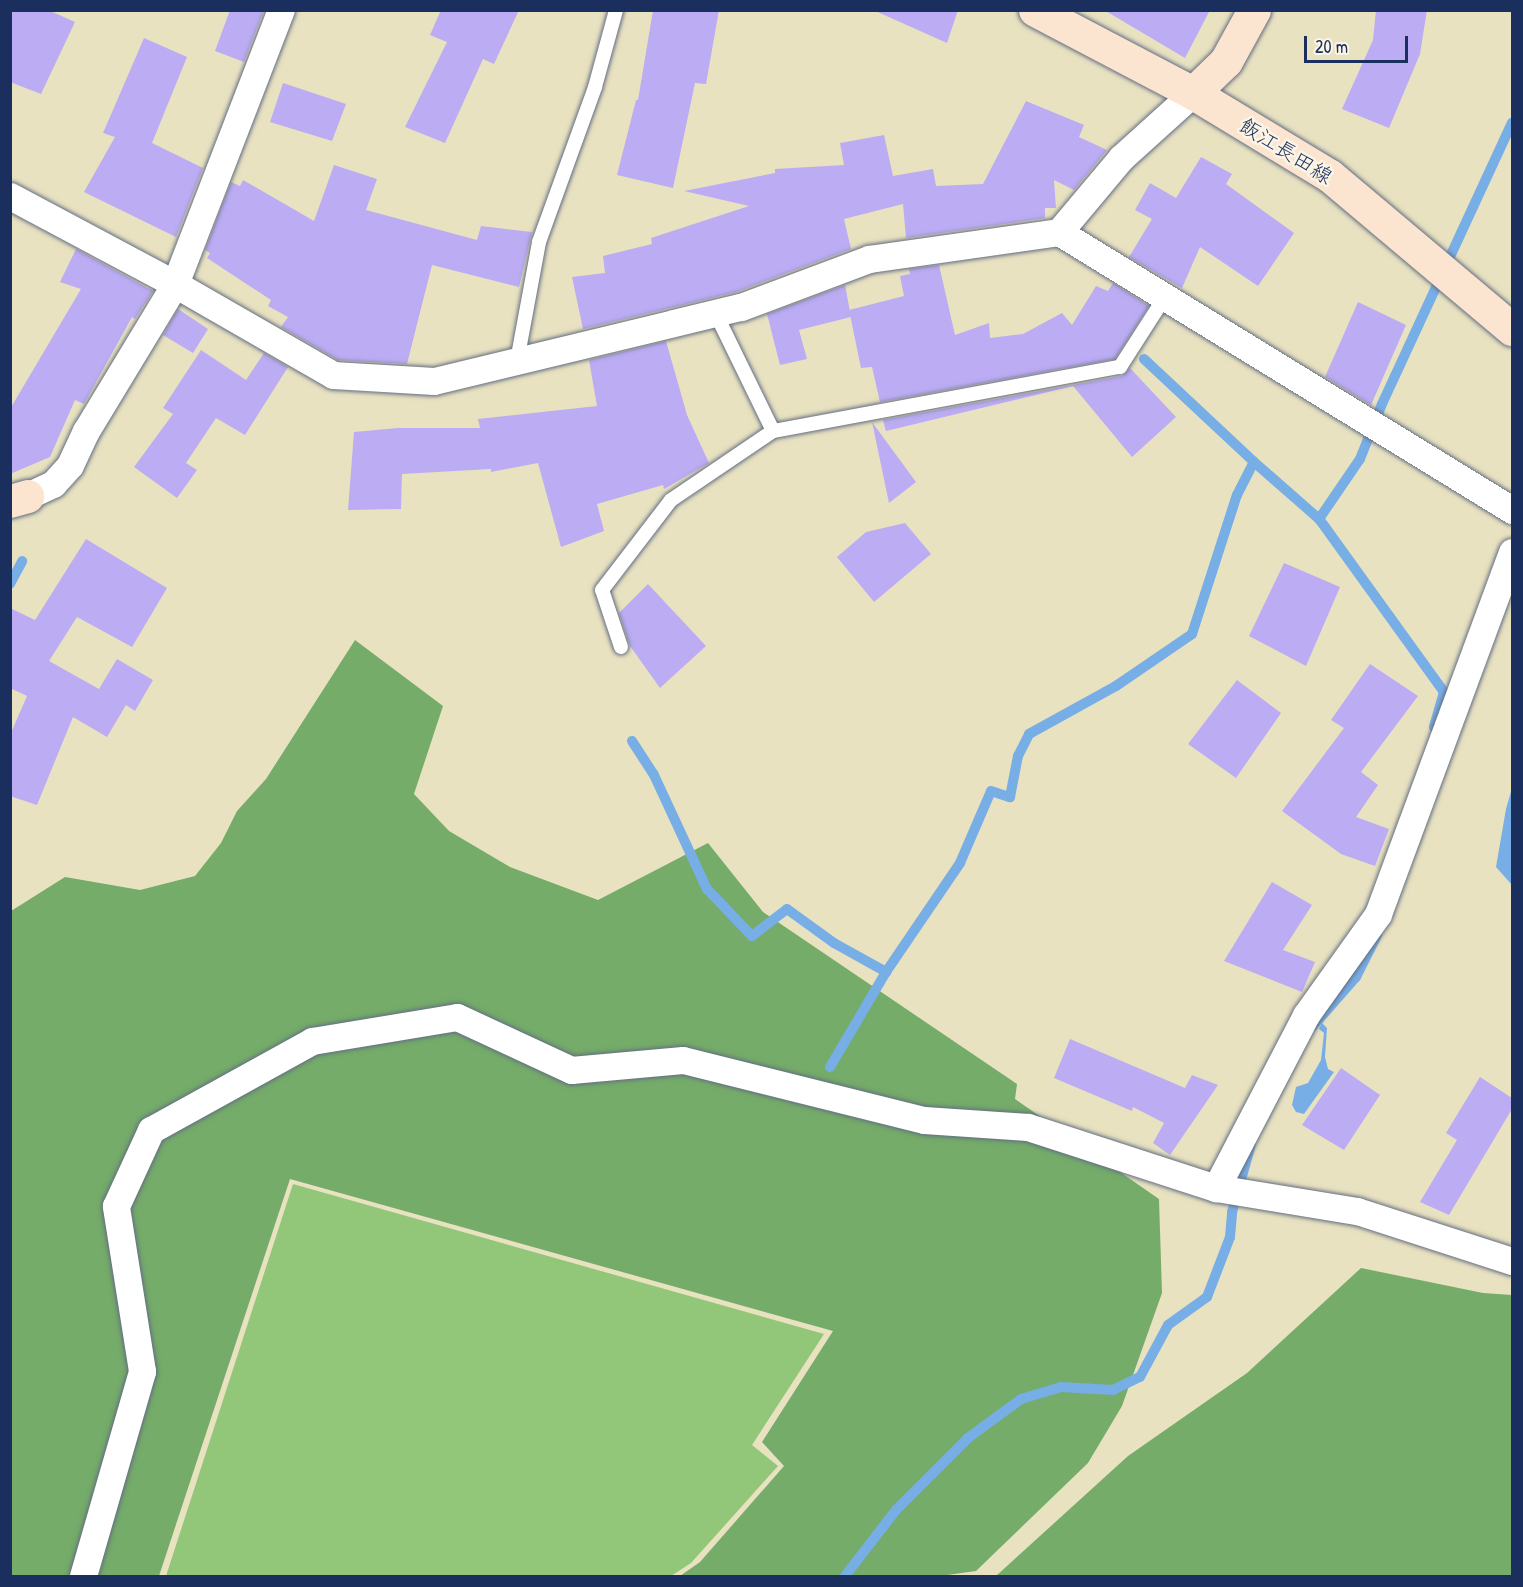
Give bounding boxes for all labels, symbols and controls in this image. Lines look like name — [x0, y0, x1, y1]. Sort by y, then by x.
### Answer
scale bar — [1307, 24, 1410, 62]
text: 20 m — [1315, 34, 1348, 59]
street label: 飯江長田線 — [1235, 112, 1337, 190]

